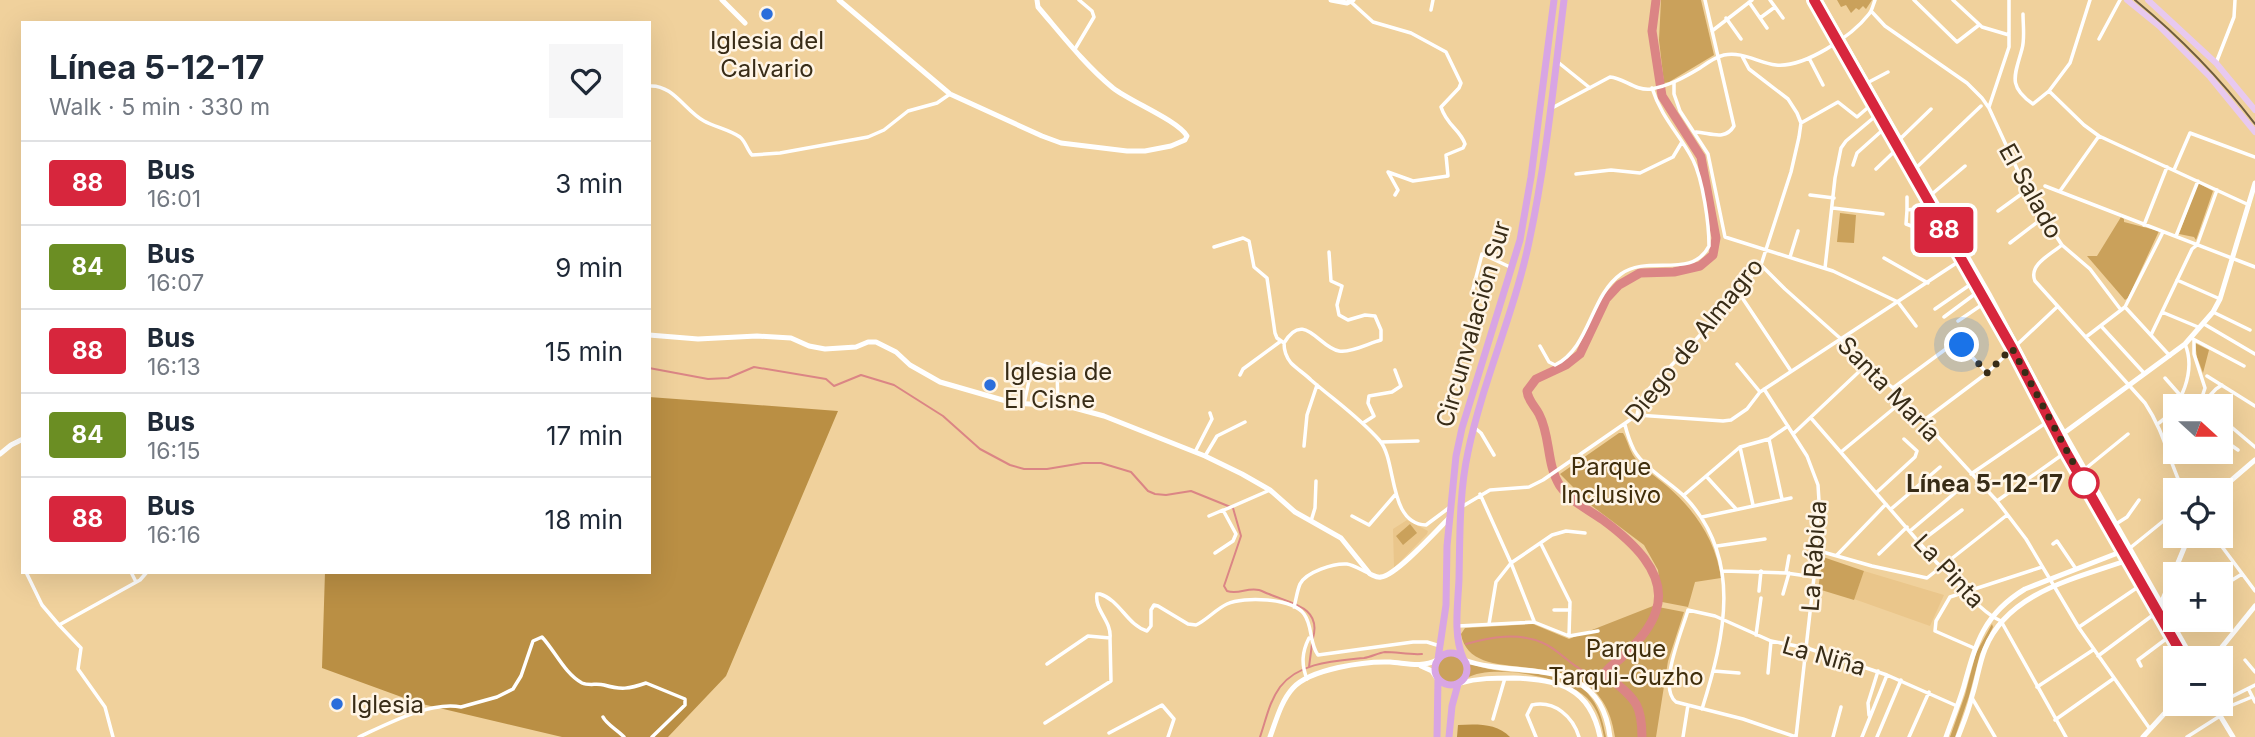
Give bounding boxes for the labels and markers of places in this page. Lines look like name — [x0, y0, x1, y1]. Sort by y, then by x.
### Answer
marker: Iglesia del Calvario — [759, 6, 775, 22]
place label: Iglesia del Calvario — [710, 26, 824, 83]
place label: Iglesia de El Cisne — [1004, 357, 1112, 414]
marker: Iglesia de El Cisne — [982, 377, 998, 393]
marker: Línea 5-12-17 — [2069, 468, 2099, 498]
place label: Línea 5-12-17 — [1906, 469, 2063, 498]
place label: Iglesia — [351, 690, 424, 719]
marker: Iglesia — [329, 696, 345, 712]

